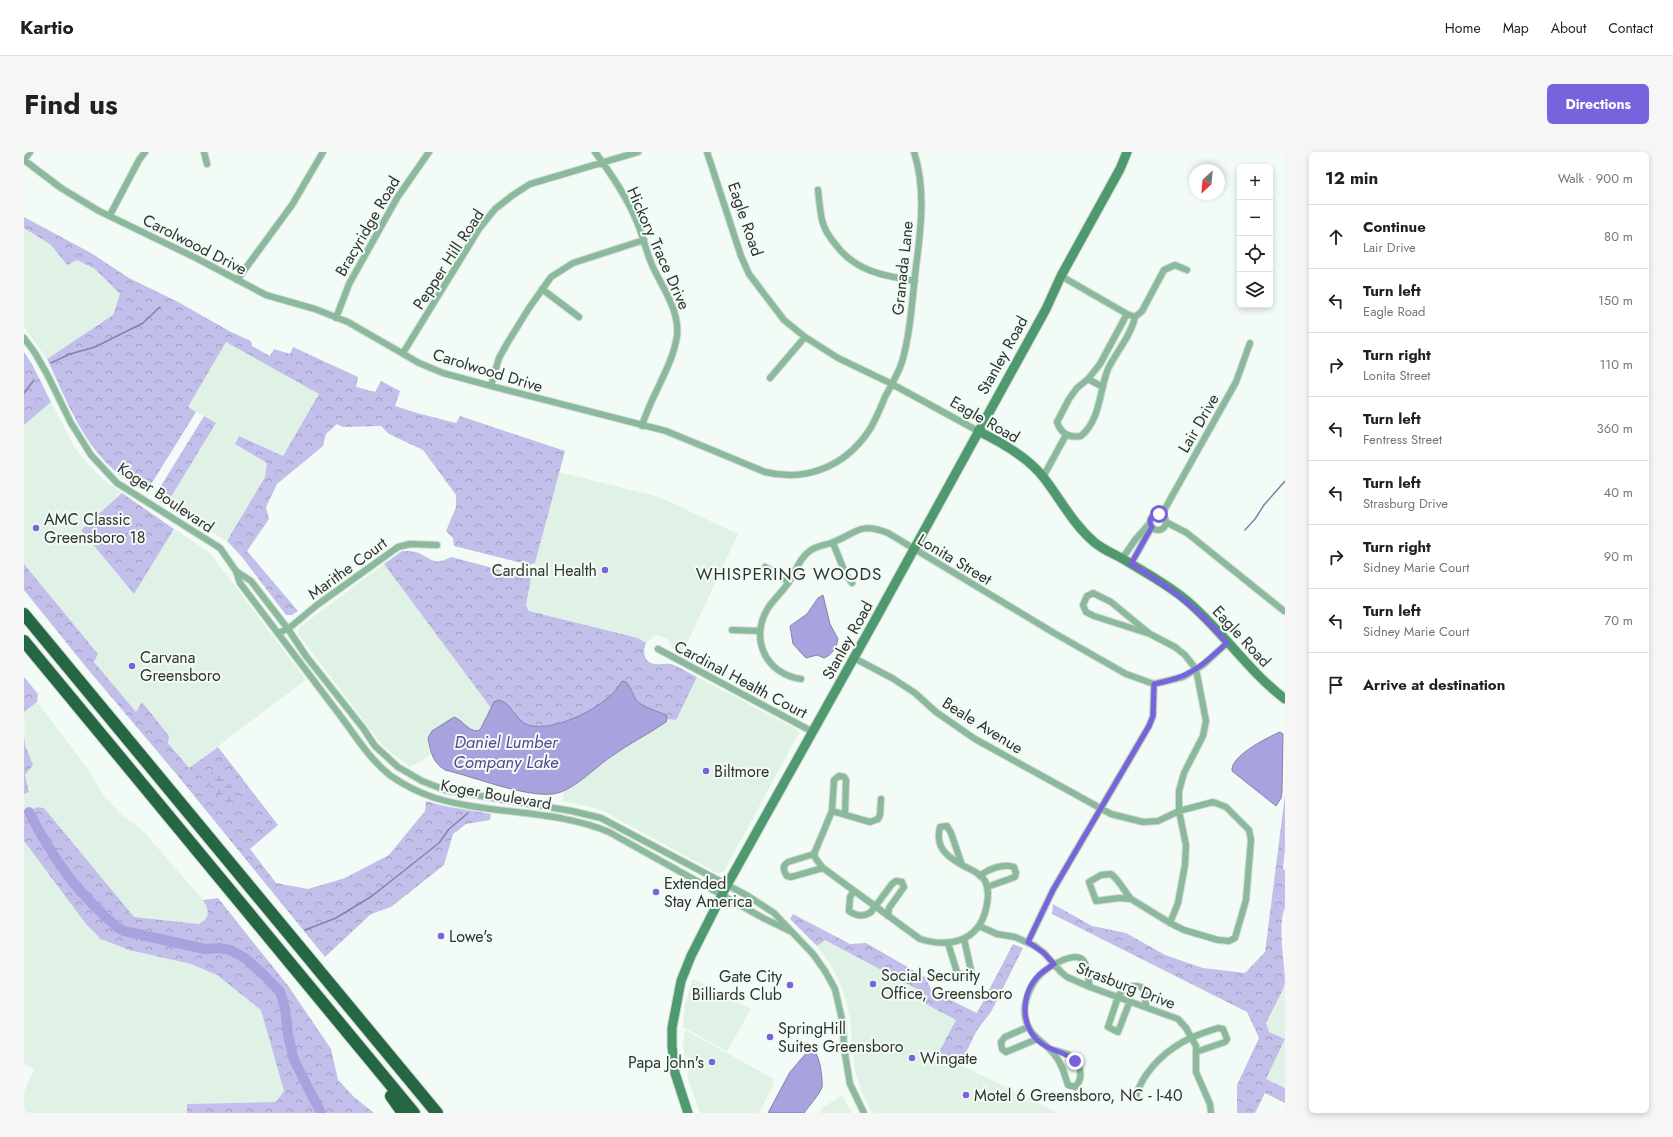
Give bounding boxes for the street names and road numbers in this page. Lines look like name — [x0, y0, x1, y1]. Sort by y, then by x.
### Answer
street label: Bracyridge Road — [329, 172, 405, 281]
street label: Eagle Road — [722, 179, 769, 259]
street label: Hickory Trace Drive — [621, 183, 696, 313]
street label: Pepper Hill Road — [407, 205, 490, 314]
street label: Carolwood Drive — [139, 208, 251, 281]
street label: Granada Lane — [886, 220, 919, 316]
street label: Stanley Road — [971, 312, 1034, 399]
street label: Carolwood Drive — [430, 343, 546, 398]
street label: Lair Drive — [1172, 389, 1225, 457]
street label: Eagle Road — [946, 390, 1024, 449]
street label: Koger Boulevard — [113, 457, 219, 538]
street label: Lonita Street — [913, 528, 996, 591]
street label: Marithe Court — [303, 532, 392, 605]
street label: Stanley Road — [816, 597, 879, 684]
street label: Eagle Road — [1207, 600, 1276, 672]
street label: Cardinal Health Court — [670, 635, 811, 724]
street label: Beale Avenue — [938, 691, 1028, 759]
street label: Koger Boulevard — [439, 773, 553, 816]
street label: Strasburg Drive — [1073, 956, 1179, 1015]

